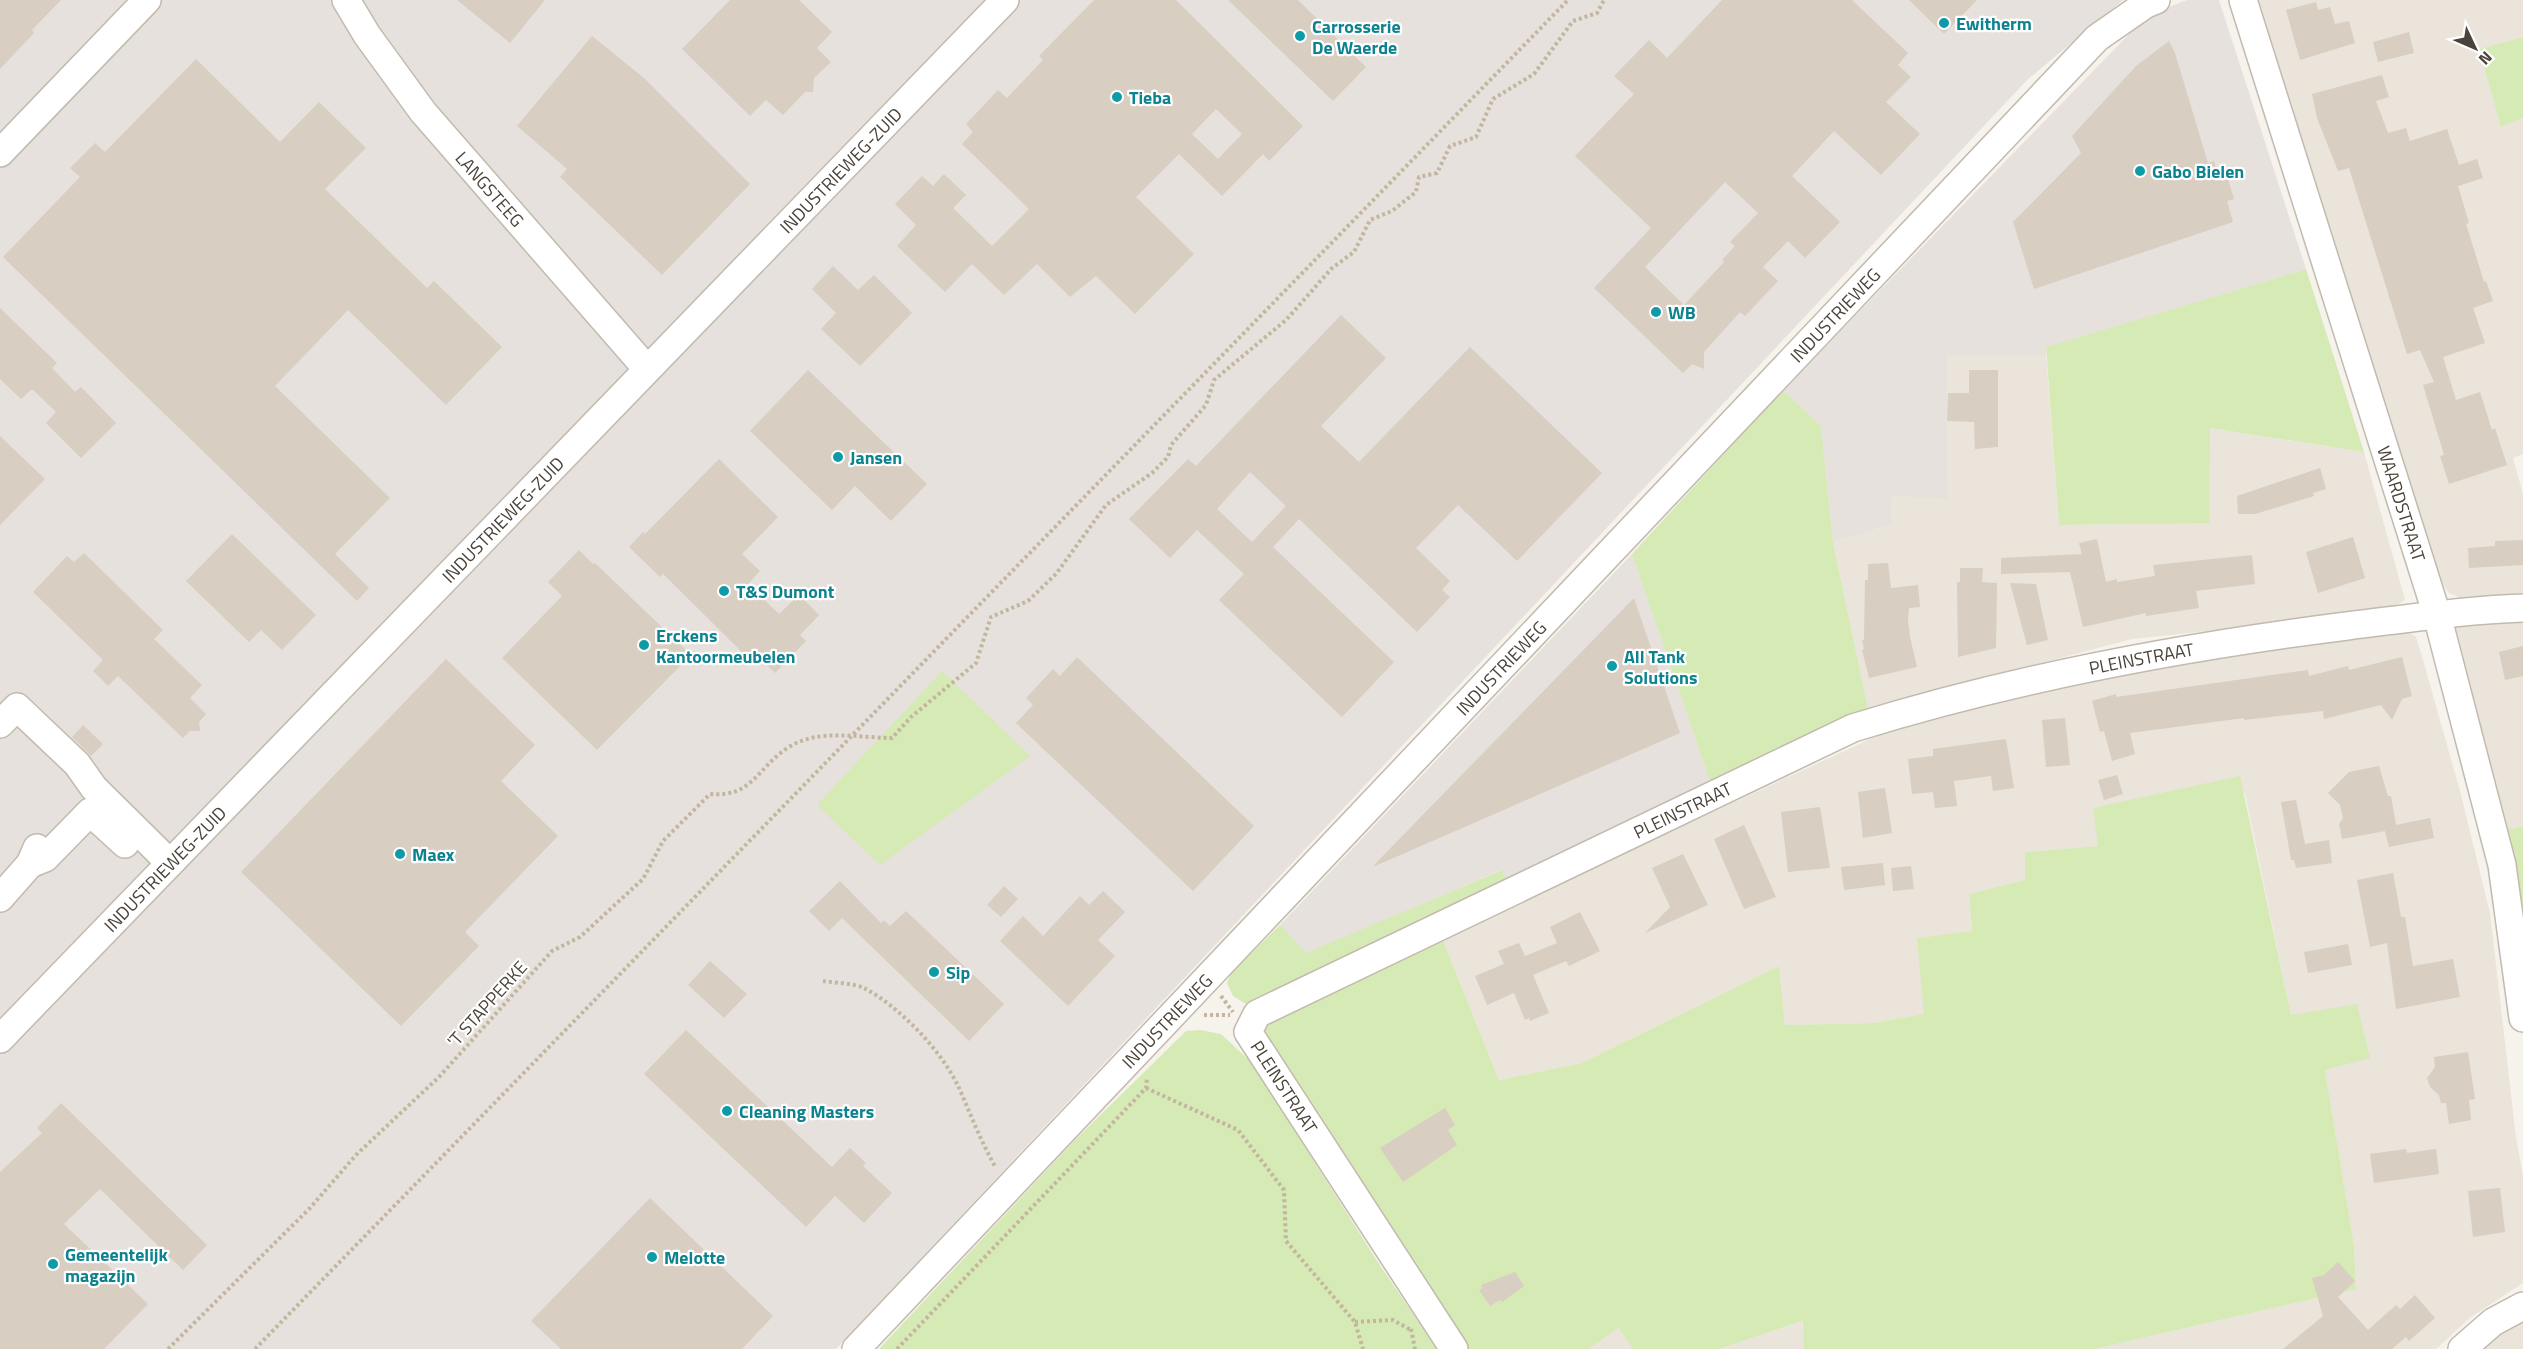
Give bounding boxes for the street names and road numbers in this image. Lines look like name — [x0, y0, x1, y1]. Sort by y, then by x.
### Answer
street label: INDUSTRIEWEG-ZUID — [773, 101, 908, 239]
street label: LANGSTEEG — [449, 145, 531, 233]
street label: INDUSTRIEWEG — [1783, 261, 1886, 368]
street label: WAARDSTRAAT — [2371, 442, 2433, 565]
street label: INDUSTRIEWEG-ZUID — [435, 450, 570, 588]
street label: INDUSTRIEWEG — [1449, 614, 1552, 721]
street label: PLEINSTRAAT — [2086, 635, 2196, 681]
street label: PLEINSTRAAT — [1629, 775, 1737, 845]
street label: INDUSTRIEWEG-ZUID — [97, 800, 232, 938]
street label: 'T STAPPERKE — [441, 954, 533, 1053]
street label: INDUSTRIEWEG — [1115, 967, 1218, 1074]
street label: PLEINSTRAAT — [1244, 1035, 1325, 1139]

